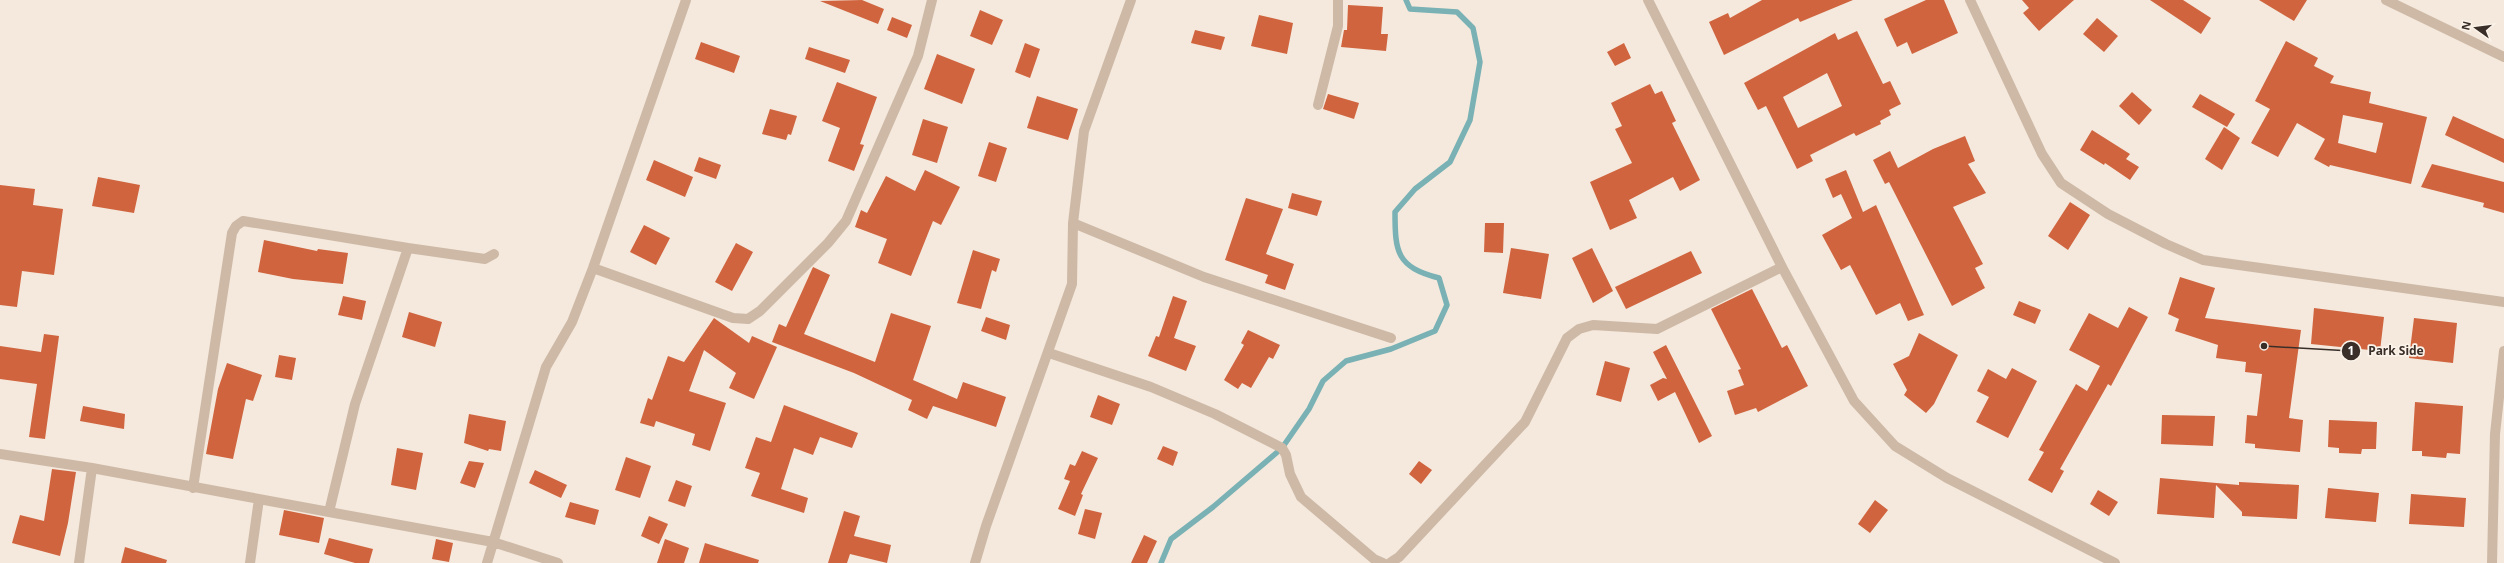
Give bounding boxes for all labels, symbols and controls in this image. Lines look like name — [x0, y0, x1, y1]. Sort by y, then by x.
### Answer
north arrow — [2456, 8, 2496, 48]
text: N — [2457, 19, 2474, 32]
callout: Park Side — [2341, 339, 2432, 363]
text: 1 — [2348, 342, 2354, 359]
text: Park Side — [2368, 342, 2424, 359]

